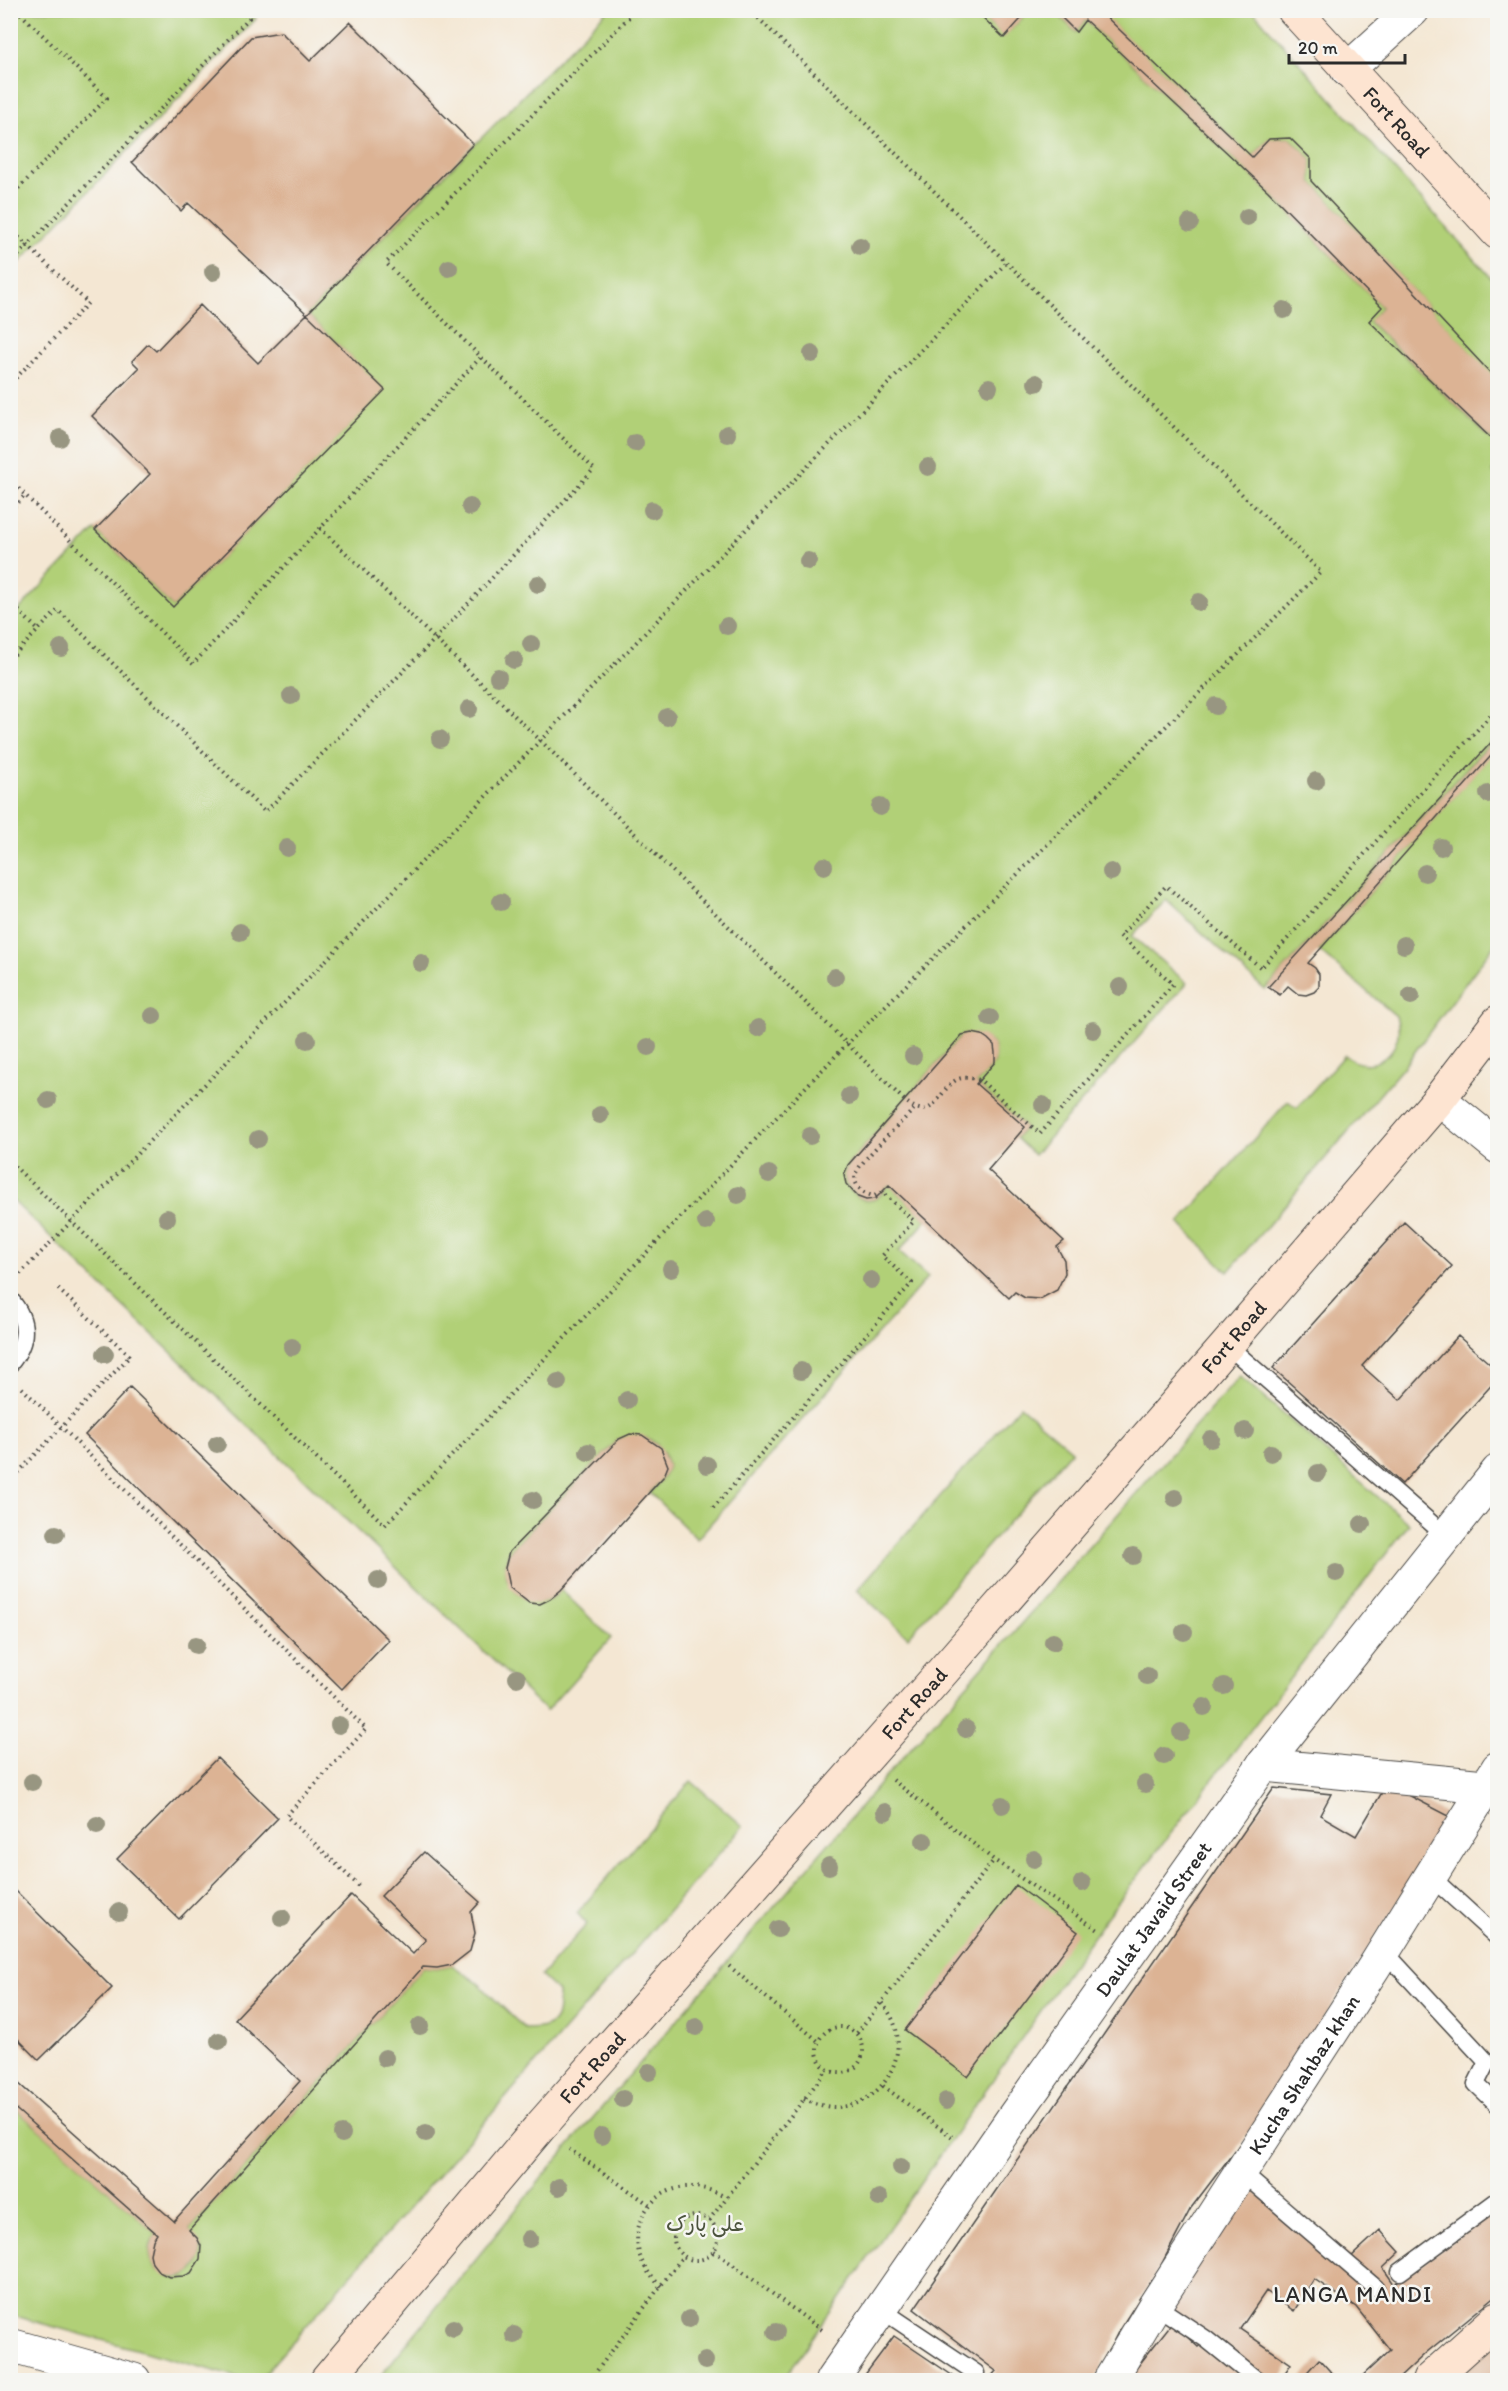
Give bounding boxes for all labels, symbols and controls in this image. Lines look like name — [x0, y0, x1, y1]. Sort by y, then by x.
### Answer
scale bar — [1289, 27, 1404, 65]
text: 20 m — [1298, 37, 1338, 59]
street label: Fort Road — [1358, 81, 1436, 163]
street label: Fort Road — [1195, 1295, 1272, 1378]
street label: Fort Road — [875, 1661, 953, 1744]
street label: Daulat Javaid Street — [1090, 1836, 1217, 2001]
street label: Kucha Shahbaz khan — [1243, 1989, 1365, 2159]
street label: Fort Road — [554, 2026, 631, 2108]
park label: علی پارک — [666, 2211, 744, 2238]
district label: LANGA MANDI — [1273, 2281, 1433, 2308]

